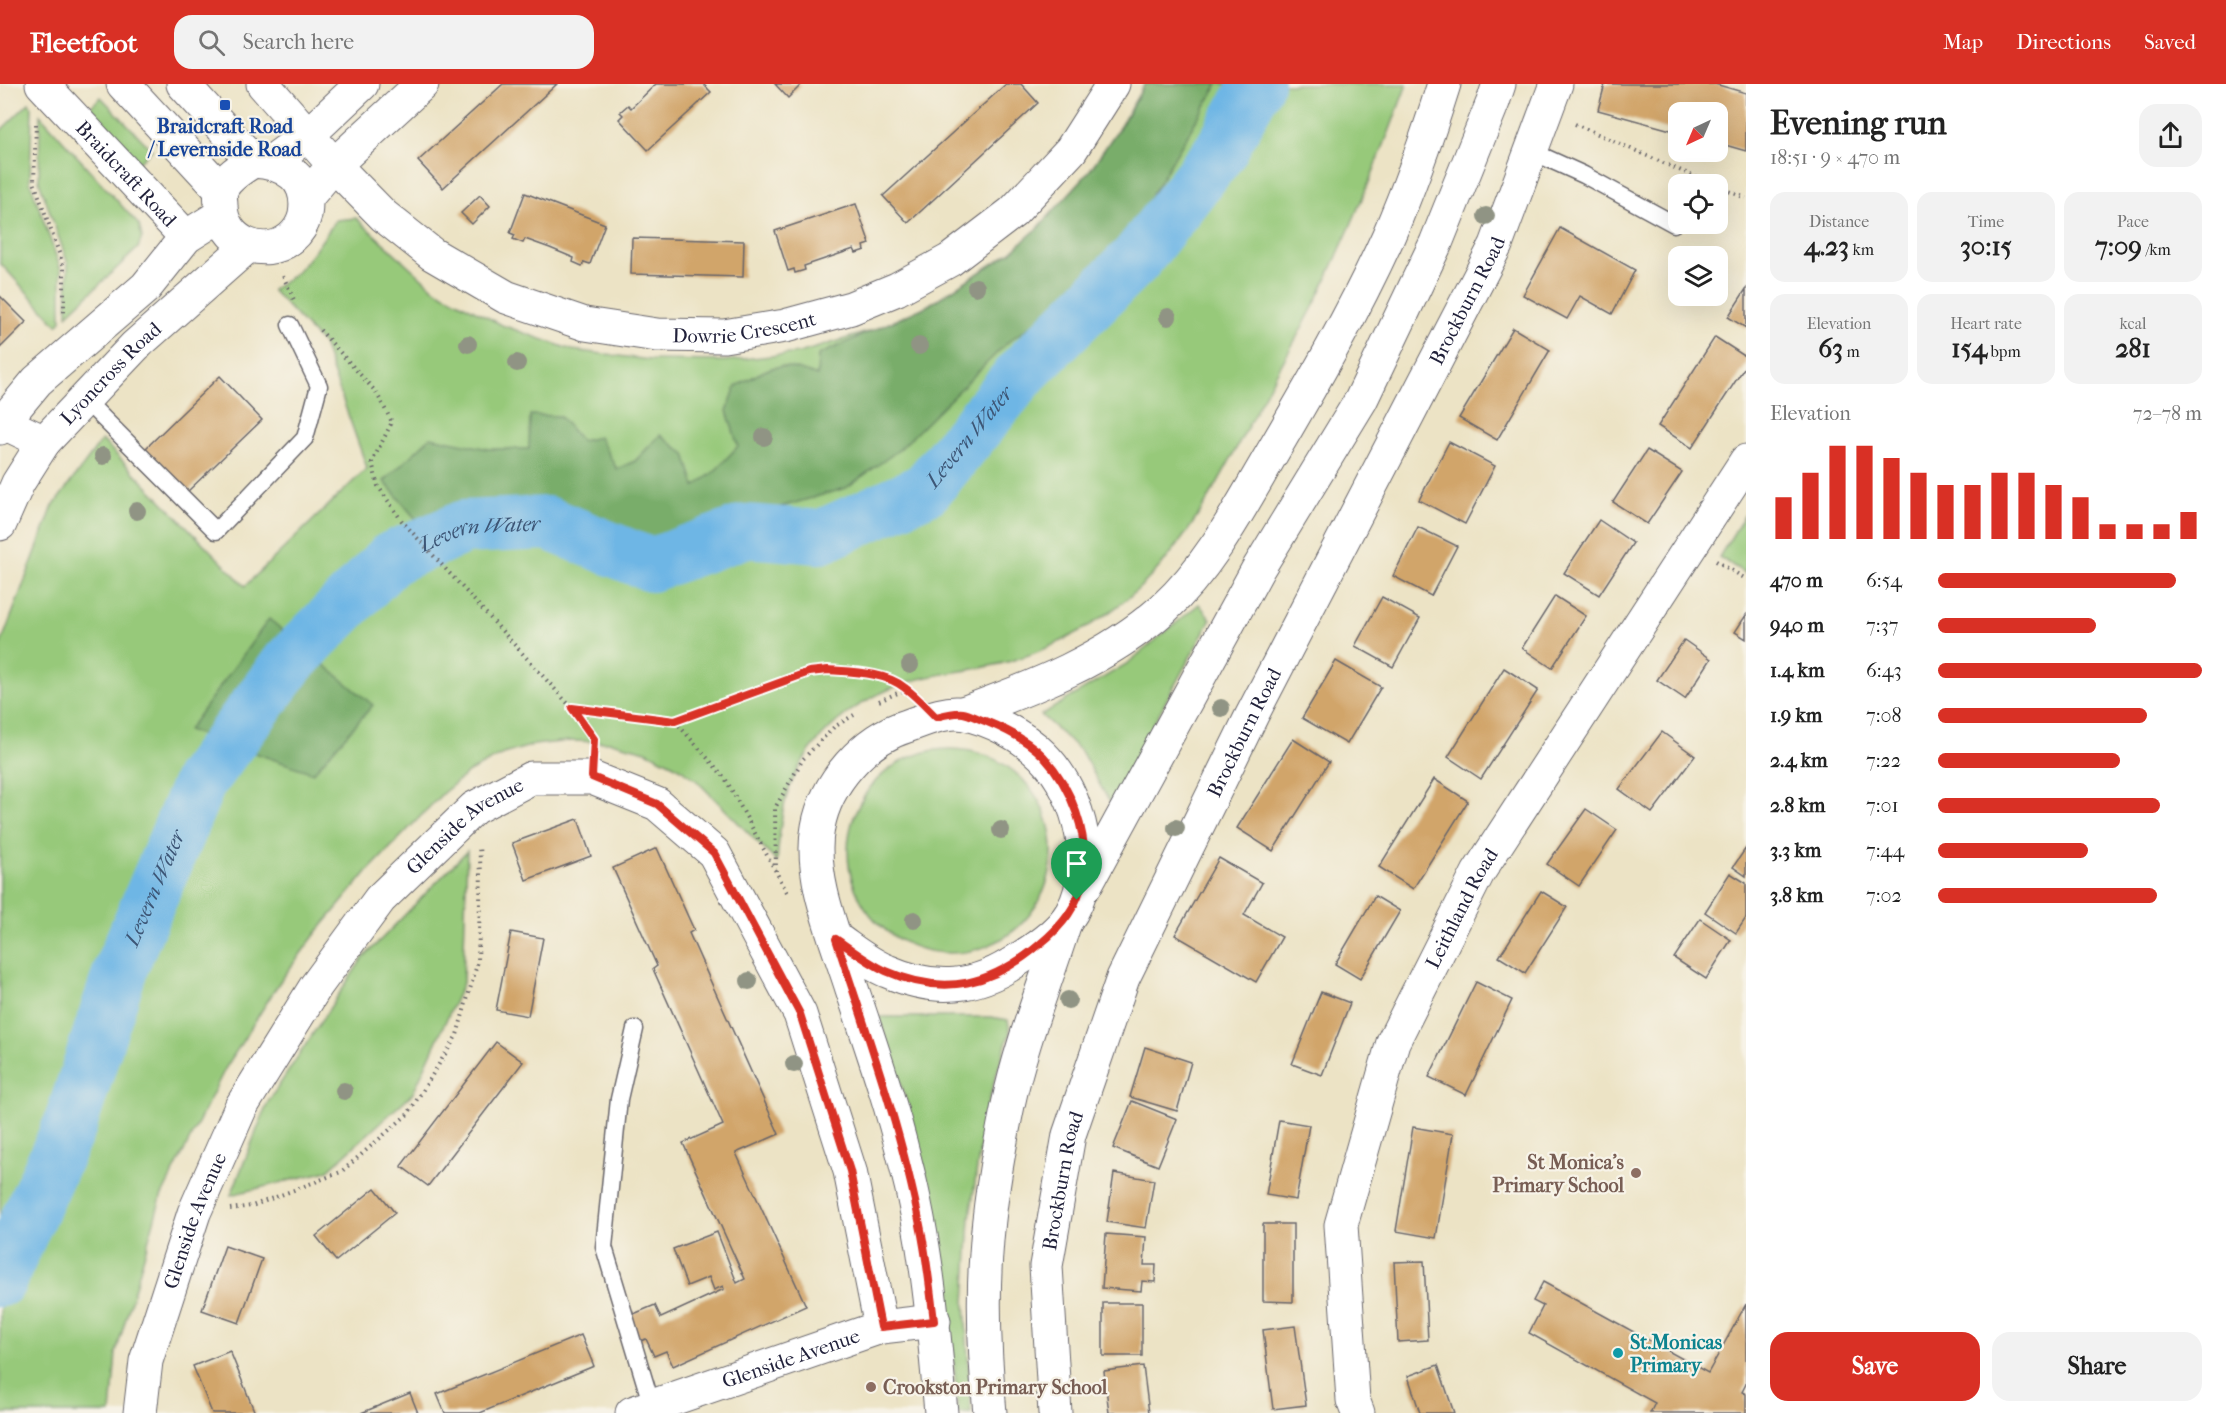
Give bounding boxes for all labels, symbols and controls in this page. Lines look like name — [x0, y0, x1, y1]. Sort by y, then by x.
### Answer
search box — [174, 15, 594, 69]
text: Fleetfoot — [30, 26, 138, 59]
icon: search — [195, 26, 228, 59]
text: Search here — [243, 29, 354, 55]
text: Map — [1943, 30, 1983, 54]
text: Directions — [2016, 30, 2111, 54]
text: Saved — [2144, 30, 2196, 54]
marker: Braidcraft Road / Levernside Road — [218, 98, 232, 112]
north arrow — [1668, 102, 1728, 162]
map controls — [1668, 102, 1728, 306]
text: Evening run — [1770, 104, 1947, 143]
button: share — [2139, 104, 2202, 167]
place label: Braidcraft Road / Levernside Road — [147, 115, 303, 161]
street label: Braidcraft Road — [71, 116, 182, 232]
text: 18:51 · 9 × 470 m — [1770, 146, 1900, 169]
button: locate — [1668, 174, 1728, 234]
text: Distance — [1809, 212, 1869, 231]
text: Time — [1968, 212, 2004, 231]
text: Pace — [2117, 212, 2149, 231]
text: 4.23 — [1804, 231, 1849, 262]
text: 30:15 — [1960, 231, 2012, 262]
text: 7:09 — [2095, 231, 2142, 262]
street label: Brockburn Road — [1424, 233, 1510, 369]
text: km — [1849, 240, 1874, 259]
text: /km — [2142, 240, 2171, 259]
button: layers — [1668, 246, 1728, 306]
street label: Dowrie Crescent — [672, 307, 818, 348]
text: Elevation — [1807, 314, 1871, 333]
text: Heart rate — [1950, 314, 2022, 333]
text: kcal — [2120, 314, 2146, 333]
street label: Lyoncross Road — [55, 316, 166, 429]
text: 63 — [1818, 333, 1843, 364]
text: 154 — [1951, 333, 1987, 364]
text: 281 — [2115, 333, 2151, 364]
text: m — [1843, 342, 1860, 361]
text: bpm — [1987, 342, 2021, 361]
water label: Levern Water — [919, 380, 1019, 494]
text: Elevation — [1770, 402, 1851, 425]
text: 72–78 m — [2133, 402, 2202, 425]
water label: Levern Water — [414, 511, 542, 558]
text: 470 m — [1770, 569, 1823, 592]
text: 6:54 — [1866, 569, 1902, 592]
text: 940 m — [1770, 614, 1824, 637]
text: 7:37 — [1866, 614, 1898, 637]
text: 1.4 km — [1770, 659, 1825, 682]
text: 6:43 — [1866, 659, 1902, 682]
street label: Brockburn Road — [1202, 663, 1286, 801]
text: 1.9 km — [1770, 704, 1822, 727]
text: 7:08 — [1866, 704, 1902, 727]
text: 2.4 km — [1770, 749, 1828, 772]
text: 7:22 — [1866, 749, 1901, 772]
street label: Glenside Avenue — [401, 773, 527, 879]
text: 2.8 km — [1770, 794, 1825, 817]
text: 7:01 — [1866, 794, 1899, 817]
water label: Levern Water — [119, 825, 190, 951]
pin — [1051, 838, 1102, 900]
text: 3.3 km — [1770, 839, 1821, 862]
text: 7:44 — [1866, 839, 1904, 862]
street label: Leithland Road — [1421, 843, 1503, 972]
icon: arrive — [1060, 847, 1093, 880]
text: 3.8 km — [1770, 884, 1823, 907]
text: 7:02 — [1866, 884, 1902, 907]
street label: Brockburn Road — [1037, 1107, 1088, 1252]
street label: Glenside Avenue — [159, 1149, 231, 1292]
place label: St Monica's Primary School — [1492, 1151, 1625, 1197]
marker: St Monica's Primary School — [1629, 1166, 1643, 1180]
street label: Glenside Avenue — [719, 1324, 863, 1393]
place label: St.Monicas Primary — [1630, 1331, 1723, 1377]
button: Save — [1770, 1332, 1980, 1401]
button: Share — [1992, 1332, 2202, 1401]
marker: St.Monicas Primary — [1611, 1346, 1625, 1360]
place label: Crookston Primary School — [883, 1376, 1108, 1399]
marker: Crookston Primary School — [864, 1380, 878, 1394]

